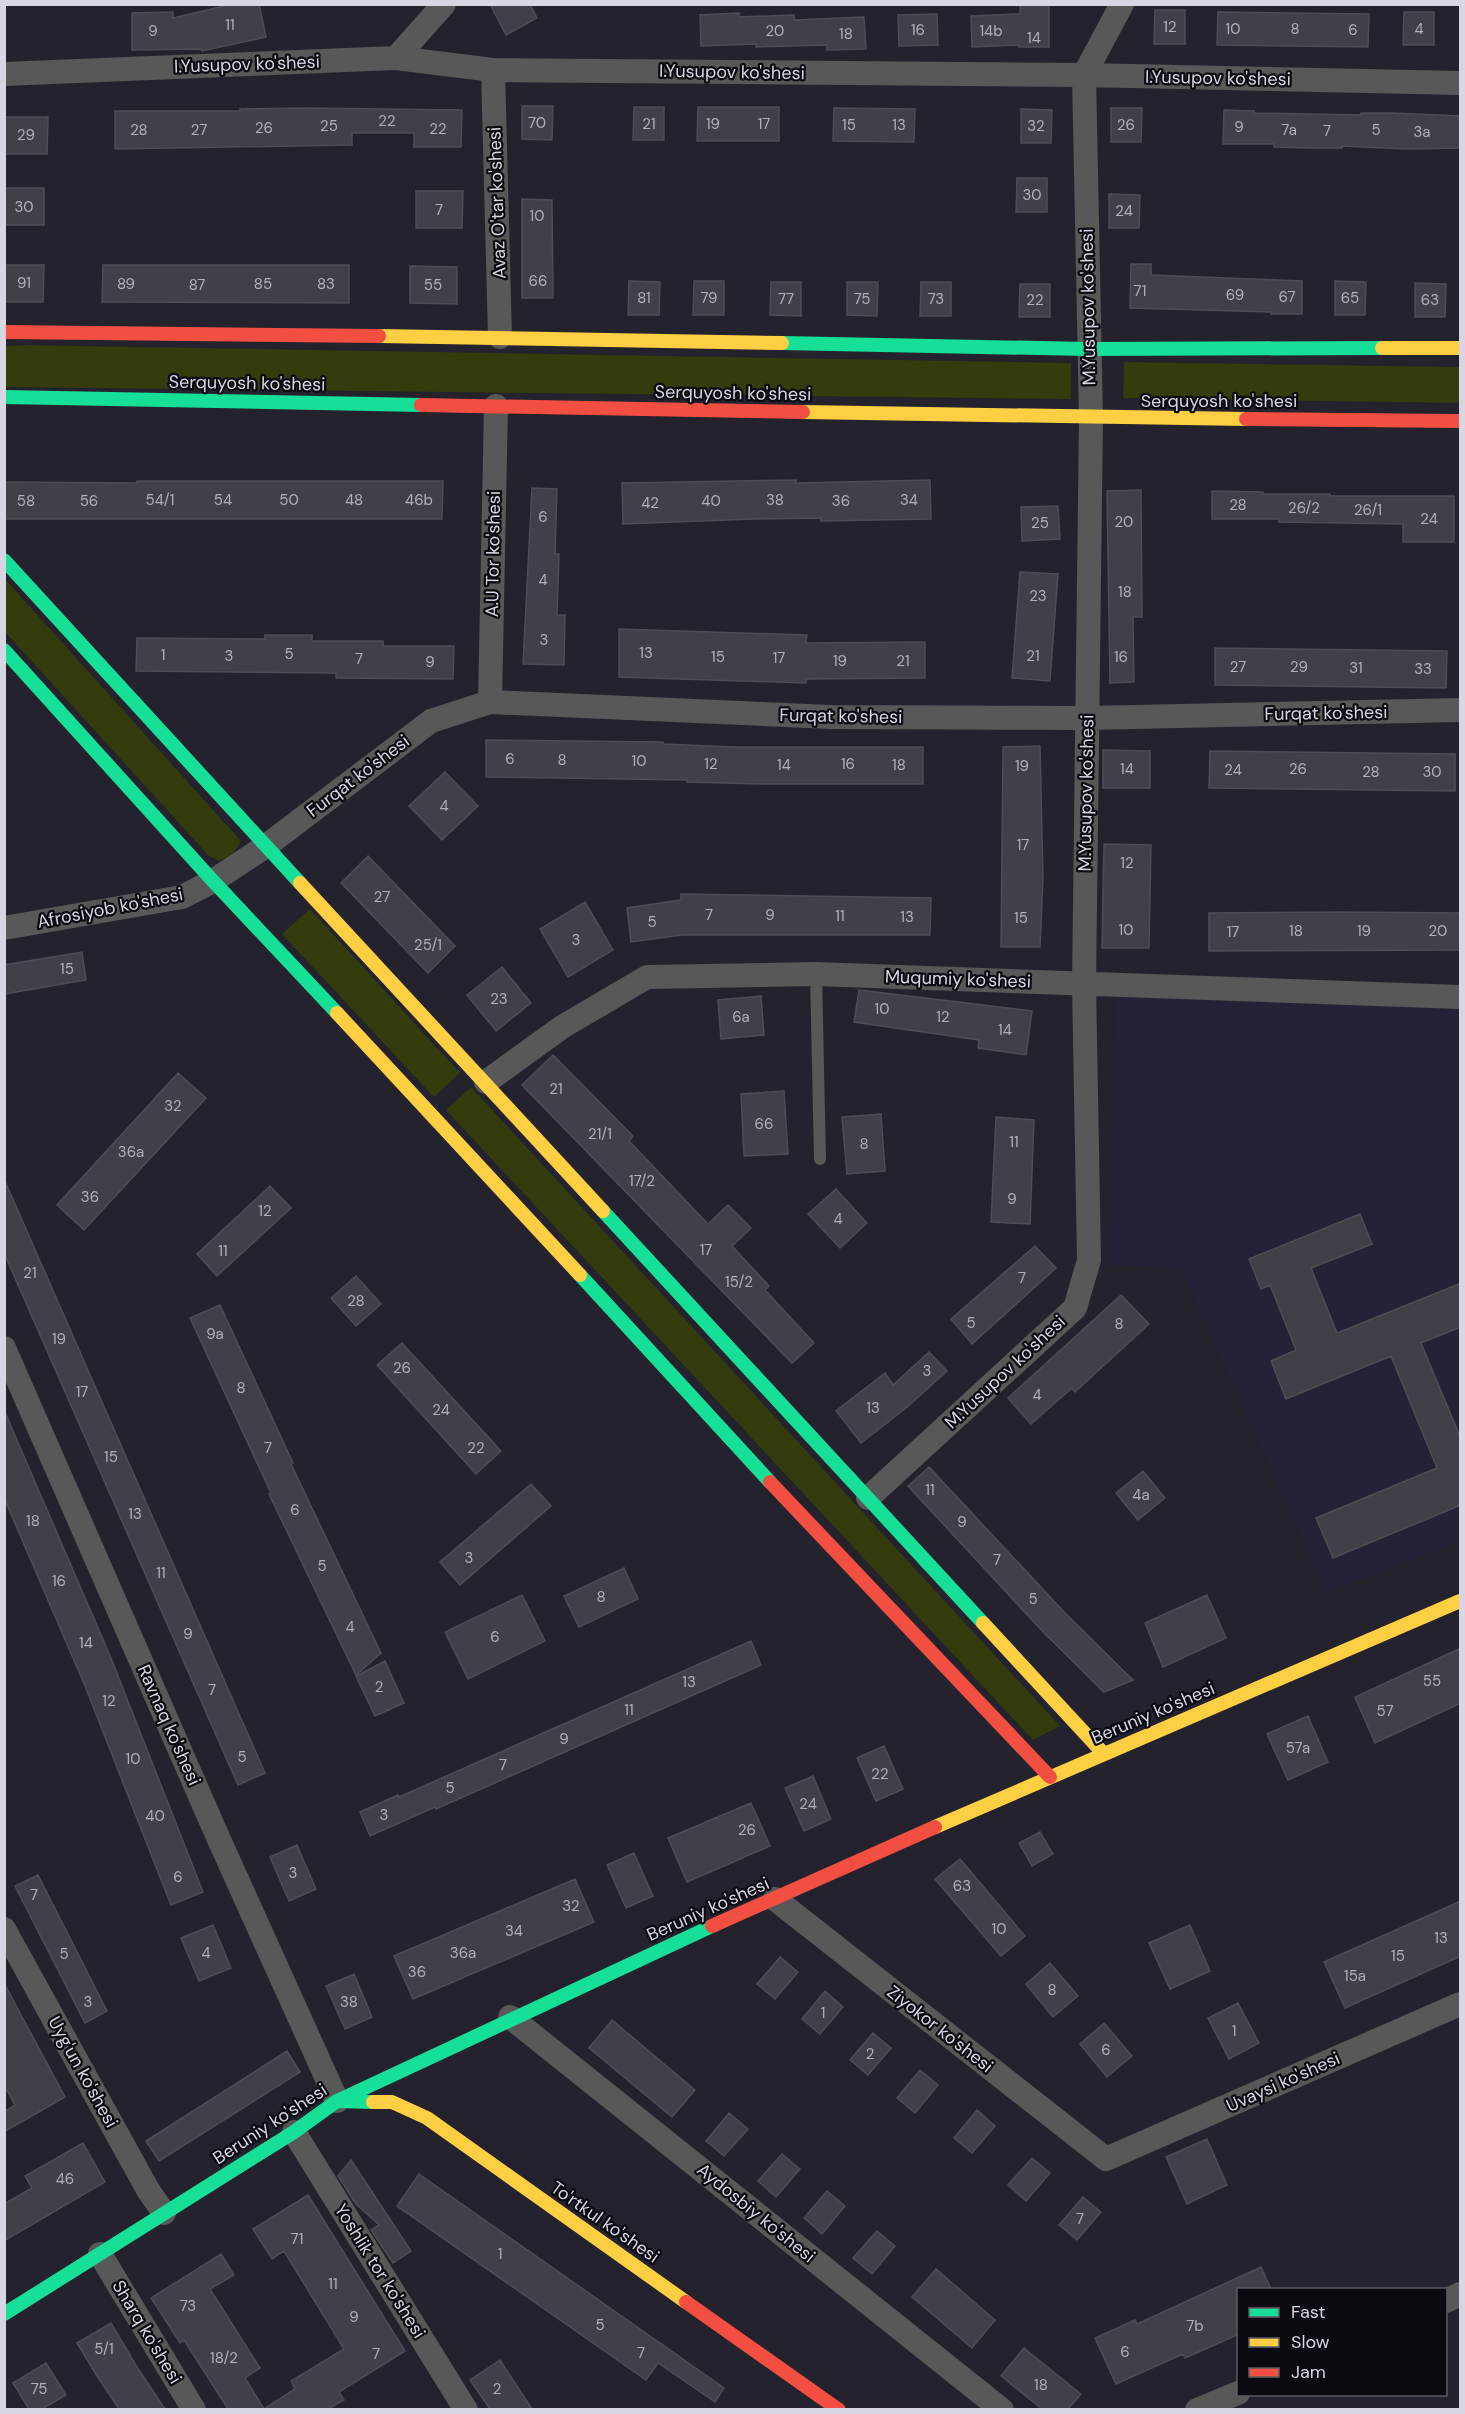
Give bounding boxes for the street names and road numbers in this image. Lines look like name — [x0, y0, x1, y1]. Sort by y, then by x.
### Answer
street label: I.Yusupov ko'shesi — [174, 49, 320, 79]
street label: I.Yusupov ko'shesi — [659, 59, 805, 85]
street label: I.Yusupov ko'shesi — [1145, 65, 1291, 91]
street label: Avaz O'tar ko'shesi — [482, 127, 512, 279]
street label: M.Yusupov ko'shesi — [1075, 228, 1101, 386]
street label: Serquyosh ko'shesi — [168, 370, 326, 396]
street label: Serquyosh ko'shesi — [654, 380, 812, 406]
street label: Serquyosh ko'shesi — [1141, 389, 1297, 413]
street label: A.U Tor ko'shesi — [480, 491, 506, 617]
street label: Furqat ko'shesi — [1264, 700, 1388, 726]
street label: Furqat ko'shesi — [779, 703, 903, 729]
street label: M.Yusupov ko'shesi — [1073, 714, 1099, 872]
street label: Furqat ko'shesi — [302, 729, 414, 823]
street label: Afrosiyob ko'shesi — [35, 882, 185, 934]
street label: Muqumiy ko'shesi — [884, 964, 1032, 994]
street label: M.Yusupov ko'shesi — [939, 1310, 1071, 1434]
street label: Ravnaq ko'shesi — [132, 1661, 206, 1789]
street label: Beruniy ko'shesi — [1088, 1676, 1218, 1750]
street label: Beruniy ko'shesi — [643, 1871, 773, 1947]
street label: Ziyokor ko'shesi — [882, 1980, 998, 2078]
street label: Uyg'un ko'shesi — [43, 2012, 123, 2132]
street label: Uvaysi ko'shesi — [1222, 2046, 1344, 2118]
street label: Beruniy ko'shesi — [208, 2078, 332, 2170]
street label: Aydosbiy ko'shesi — [692, 2158, 820, 2268]
street label: To'rtkul ko'shesi — [546, 2176, 664, 2268]
street label: Yoshlik tor ko'shesi — [329, 2199, 431, 2343]
street label: Sharq ko'shesi — [107, 2276, 187, 2388]

